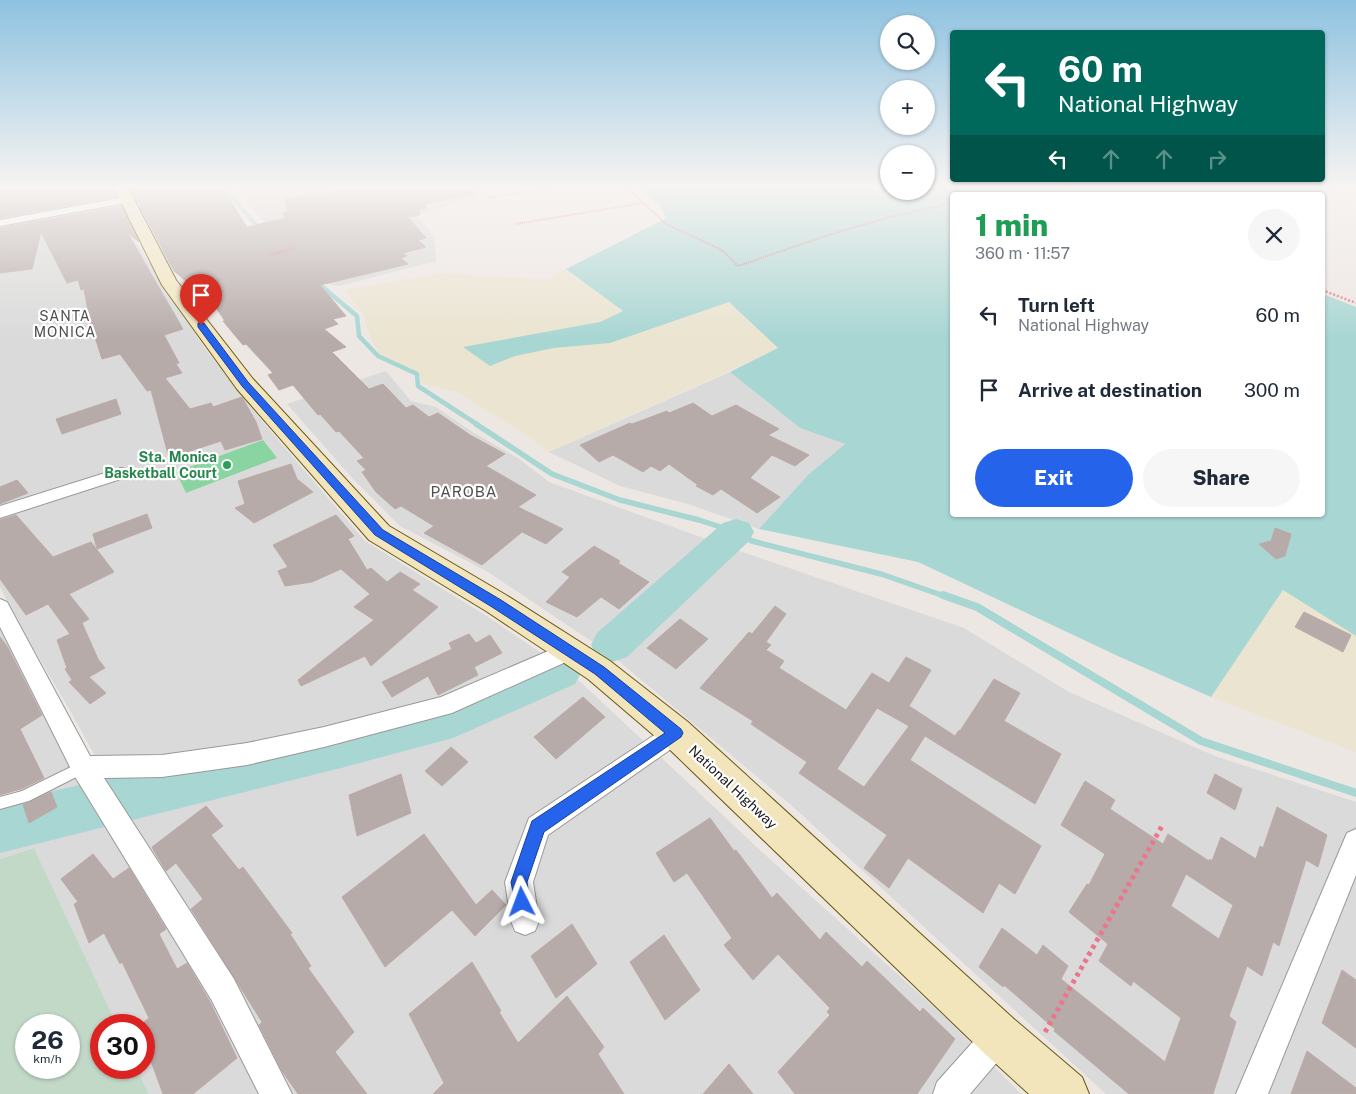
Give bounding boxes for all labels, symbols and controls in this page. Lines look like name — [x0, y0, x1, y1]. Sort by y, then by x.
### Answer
map controls — [880, 15, 935, 200]
button: search — [880, 15, 935, 70]
text: 60 m — [1058, 49, 1143, 90]
icon: left — [975, 50, 1040, 115]
button: + — [880, 80, 935, 135]
text: National Highway — [1058, 91, 1238, 117]
button: − — [880, 145, 935, 200]
icon: left — [1044, 145, 1072, 173]
icon: ahead — [1097, 145, 1125, 173]
icon: ahead — [1150, 145, 1178, 173]
icon: right — [1203, 145, 1231, 173]
text: 1 min — [975, 207, 1048, 243]
button: close — [1248, 209, 1300, 261]
text: 360 m · 11:57 — [975, 244, 1070, 263]
pin — [180, 274, 222, 325]
icon: arrive — [187, 281, 215, 309]
text: Turn left — [1018, 294, 1095, 316]
icon: left — [975, 301, 1003, 329]
text: 60 m — [1256, 304, 1300, 326]
district label: SANTA MONICA — [34, 308, 96, 340]
text: National Highway — [1018, 316, 1149, 335]
icon: arrive — [975, 376, 1003, 404]
text: Arrive at destination — [1018, 379, 1202, 401]
text: 300 m — [1244, 379, 1300, 401]
place label: Sta. Monica Basketball Court — [104, 449, 217, 481]
button: Exit — [975, 449, 1133, 507]
button: Share — [1143, 449, 1300, 507]
marker: Sta. Monica Basketball Court — [221, 459, 233, 471]
district label: PAROBA — [431, 483, 497, 500]
street label: National Highway — [686, 742, 781, 832]
position arrow — [495, 875, 547, 927]
speed limit sign: 30 — [90, 1014, 155, 1079]
text: 26 — [31, 1025, 64, 1055]
text: km/h — [33, 1052, 62, 1066]

